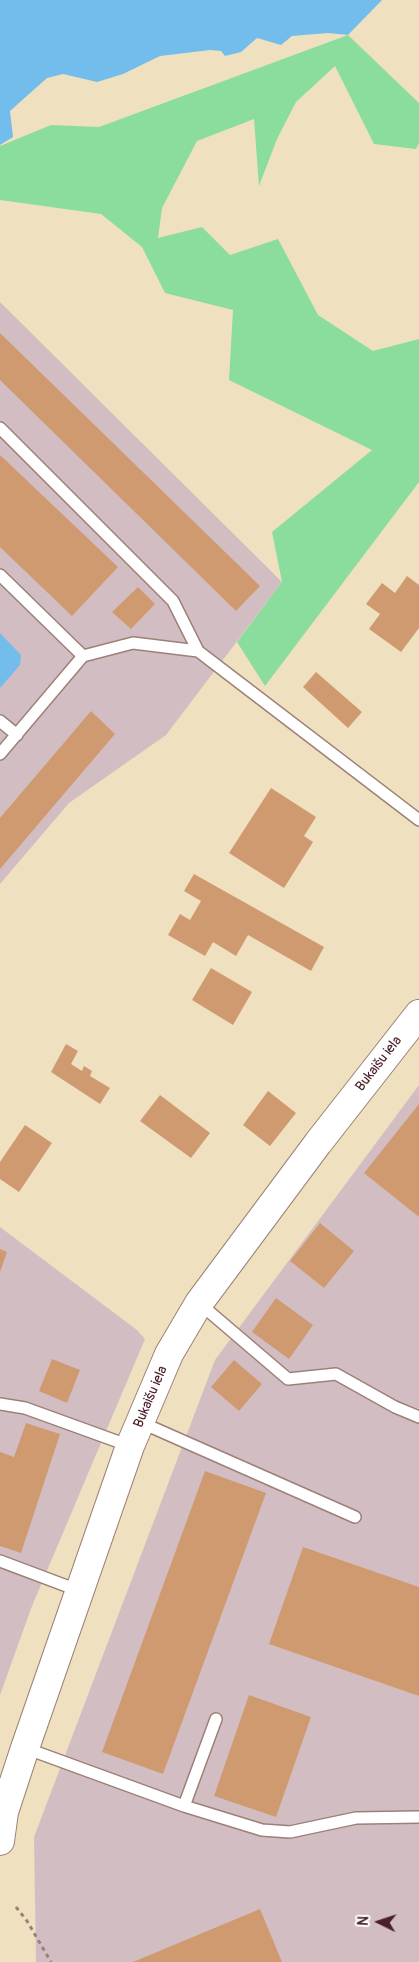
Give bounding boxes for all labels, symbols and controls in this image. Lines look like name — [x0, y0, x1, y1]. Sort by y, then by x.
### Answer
street label: Bukaišu iela — [352, 1033, 406, 1095]
street label: Bukaišu iela — [130, 1364, 172, 1430]
north arrow — [354, 1897, 404, 1947]
text: N — [355, 1916, 372, 1926]

